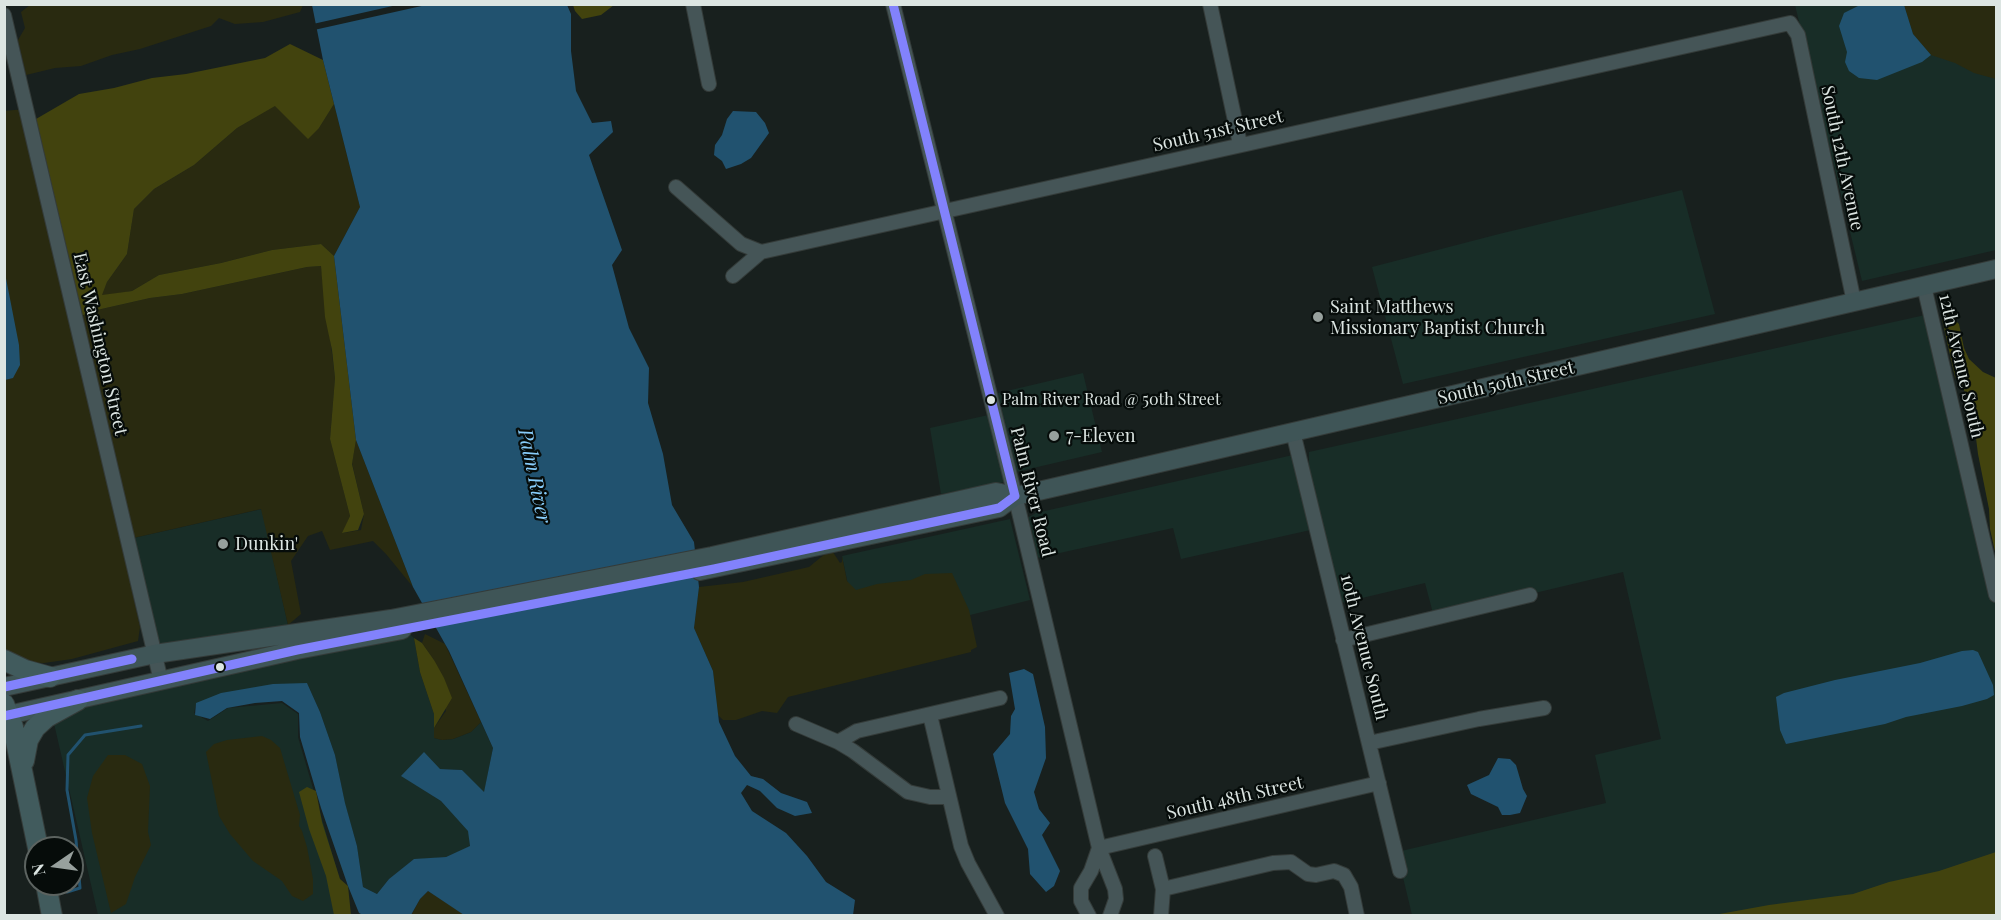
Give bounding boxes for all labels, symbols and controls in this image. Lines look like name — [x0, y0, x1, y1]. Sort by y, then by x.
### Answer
street label: South 12th Avenue — [1816, 84, 1868, 232]
street label: South 51st Street — [1151, 106, 1285, 156]
street label: East Washington Street — [68, 250, 132, 438]
street label: 12th Avenue South — [1934, 292, 1988, 440]
place label: Saint Matthews Missionary Baptist Church — [1330, 296, 1545, 338]
marker: Saint Matthews Missionary Baptist Church — [1311, 310, 1325, 324]
street label: South 50th Street — [1436, 357, 1576, 409]
place label: Palm River Road @ 50th Street — [1002, 390, 1221, 410]
marker: Palm River Road @ 50th Street — [985, 394, 997, 406]
street label: Palm River Road — [1005, 425, 1059, 559]
place label: 7-Eleven — [1066, 425, 1136, 447]
water label: Palm River — [512, 427, 556, 525]
marker: 7-Eleven — [1047, 429, 1061, 443]
place label: Dunkin' — [235, 533, 298, 555]
marker: Dunkin' — [216, 537, 230, 551]
street label: 10th Avenue South — [1335, 572, 1393, 722]
unlabelled marker — [214, 661, 226, 673]
street label: South 48th Street — [1165, 772, 1305, 824]
north arrow — [24, 836, 84, 896]
text: N — [26, 862, 49, 878]

